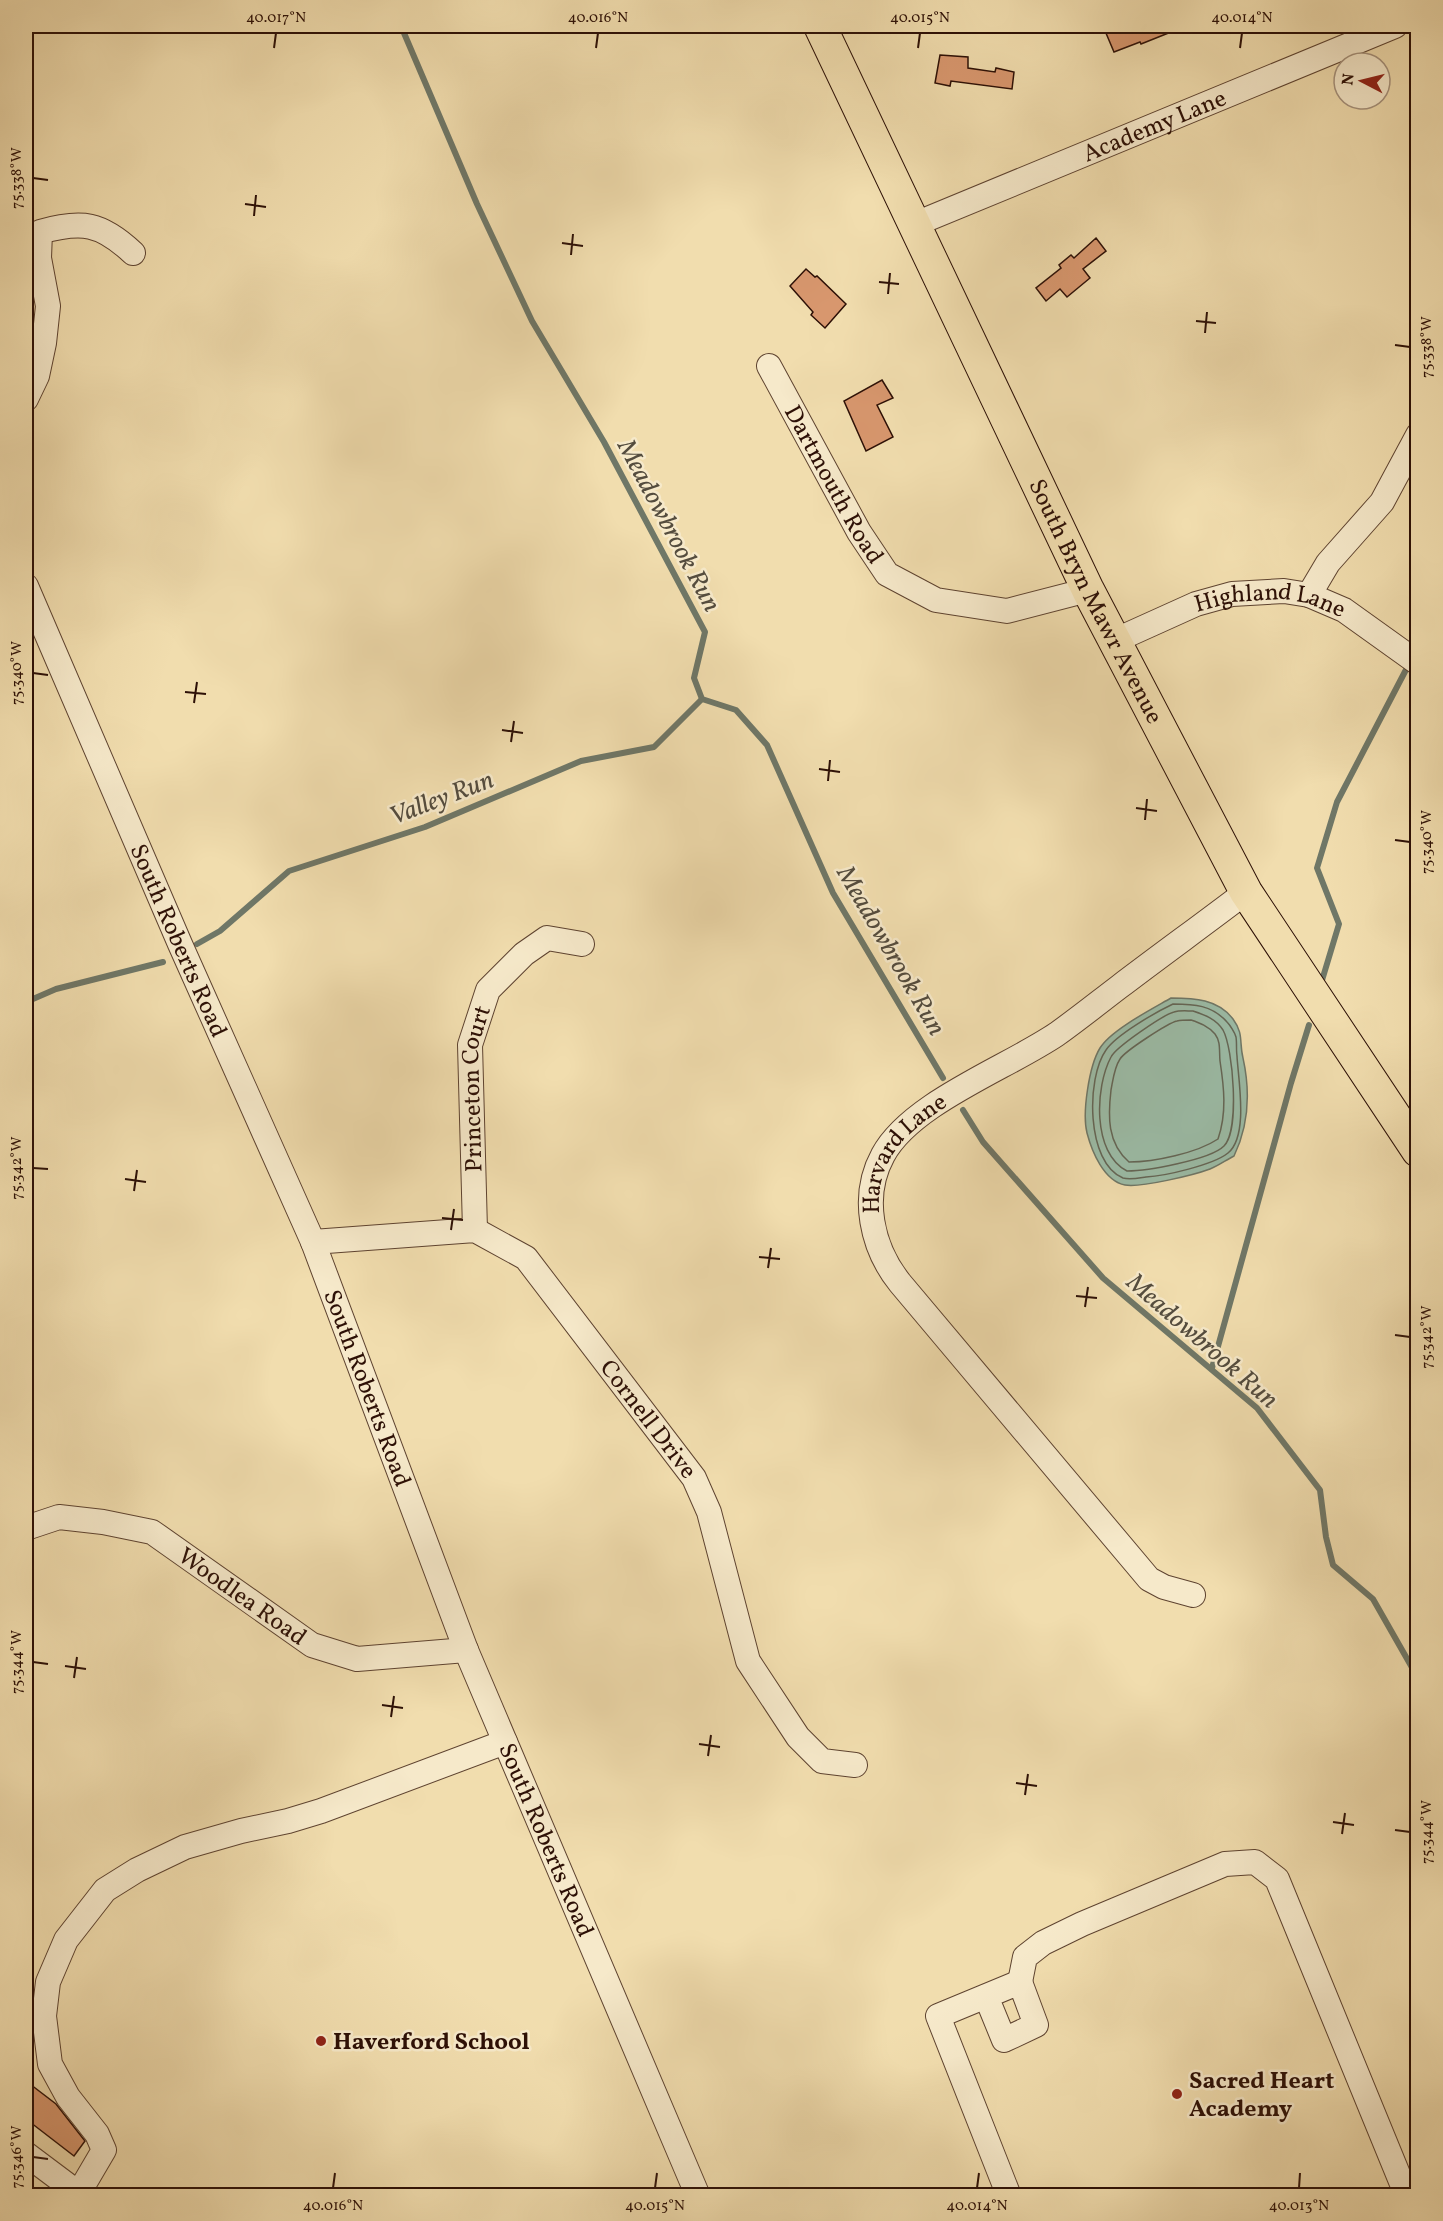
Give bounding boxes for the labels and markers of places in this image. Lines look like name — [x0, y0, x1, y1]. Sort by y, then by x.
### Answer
place label: Haverford School — [333, 2026, 530, 2060]
marker: Haverford School — [314, 2034, 328, 2048]
place label: Sacred Heart Academy — [1189, 2065, 1334, 2127]
marker: Sacred Heart Academy — [1170, 2087, 1184, 2101]

